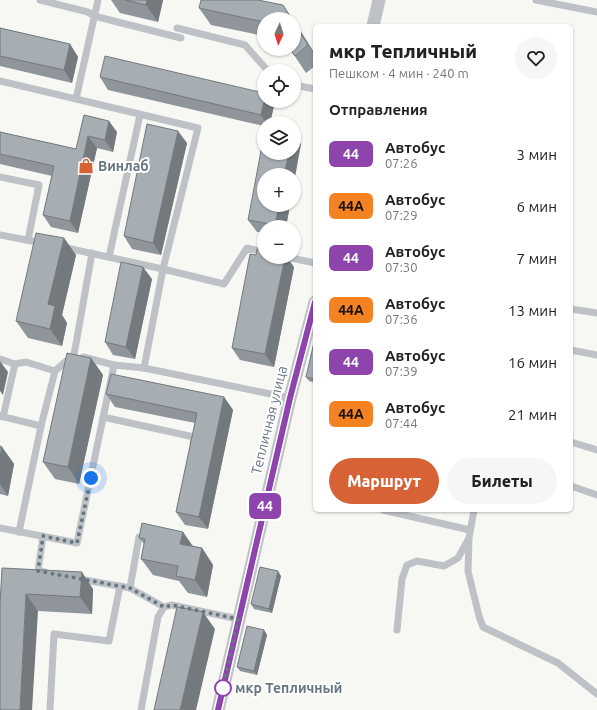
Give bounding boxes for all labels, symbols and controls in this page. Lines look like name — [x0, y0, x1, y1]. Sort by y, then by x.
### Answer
north arrow — [257, 12, 301, 56]
map controls — [257, 12, 301, 264]
button: heart — [515, 37, 557, 79]
text: мкр Тепличный — [329, 40, 477, 62]
button: locate — [257, 64, 301, 108]
text: Пешком · 4 мин · 240 m — [329, 66, 469, 80]
text: Отправления — [329, 101, 428, 118]
button: layers — [257, 116, 301, 160]
text: Автобус — [385, 139, 445, 156]
text: 44 — [343, 146, 359, 162]
text: 3 мин — [517, 146, 557, 163]
text: 07:26 — [385, 156, 418, 170]
shop icon: Винлаб — [77, 157, 95, 175]
place label: Винлаб — [98, 158, 149, 174]
button: + — [257, 168, 301, 212]
text: Автобус — [385, 191, 445, 208]
text: 44А — [338, 198, 364, 214]
text: 6 мин — [517, 198, 557, 215]
text: 07:29 — [385, 208, 418, 222]
button: − — [257, 220, 301, 264]
text: Автобус — [385, 243, 445, 260]
text: 44 — [343, 250, 359, 266]
text: 7 мин — [517, 250, 557, 267]
text: 07:30 — [385, 260, 418, 274]
text: Автобус — [385, 295, 445, 312]
text: 44А — [338, 302, 364, 318]
text: 13 мин — [508, 302, 557, 319]
text: 07:36 — [385, 312, 418, 326]
text: Автобус — [385, 347, 445, 364]
text: 44 — [343, 354, 359, 370]
text: 16 мин — [508, 354, 557, 371]
street label: Тепличная улица — [248, 364, 290, 476]
text: 07:39 — [385, 364, 418, 378]
text: Автобус — [385, 399, 445, 416]
text: 44А — [338, 406, 364, 422]
text: 21 мин — [508, 406, 557, 423]
text: 07:44 — [385, 416, 418, 430]
button: Маршрут — [329, 458, 439, 504]
button: Билеты — [447, 458, 557, 504]
your location — [81, 468, 101, 488]
line badge: 44 — [247, 493, 283, 519]
text: 44 — [257, 498, 273, 514]
marker: мкр Тепличный — [214, 679, 232, 697]
place label: мкр Тепличный — [235, 680, 342, 696]

